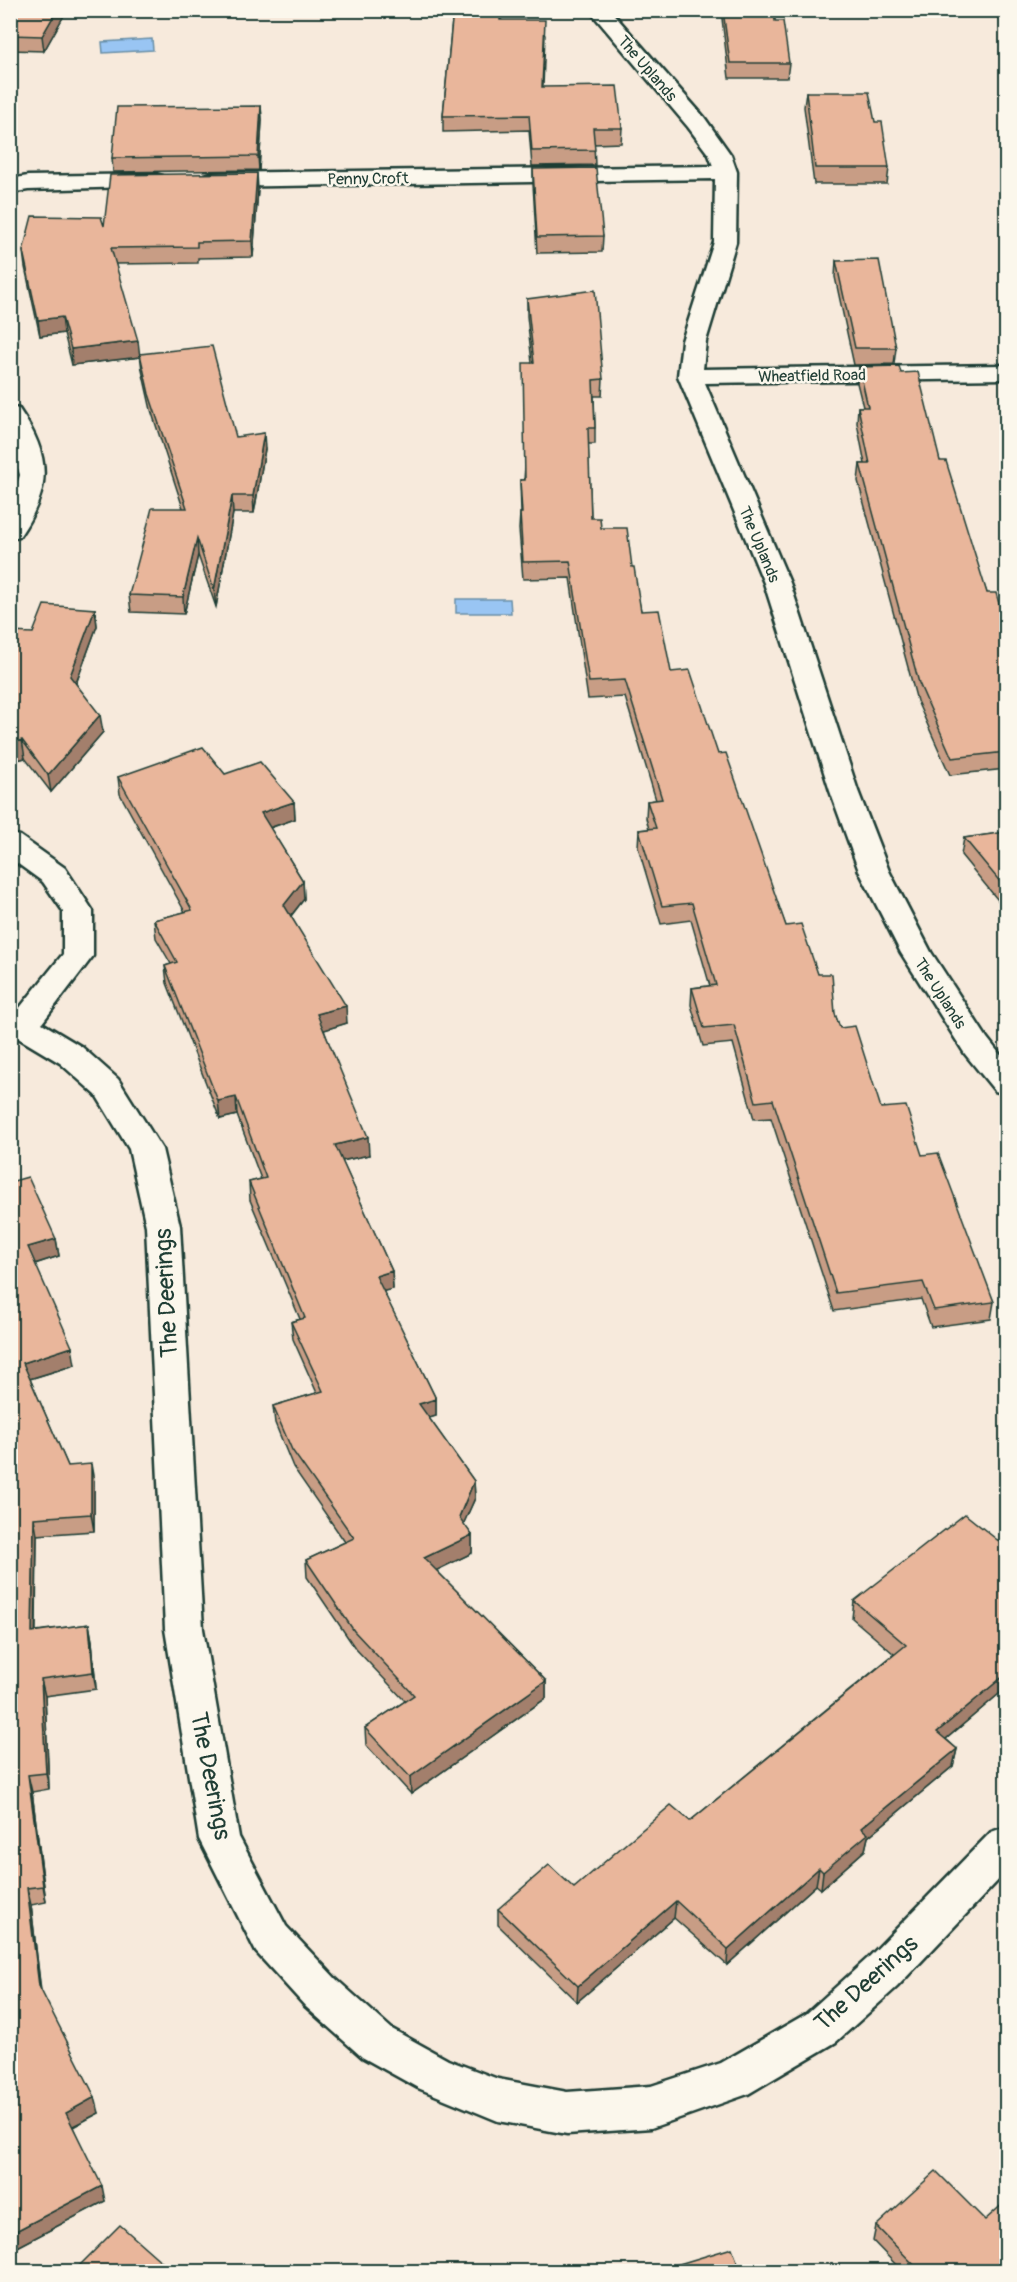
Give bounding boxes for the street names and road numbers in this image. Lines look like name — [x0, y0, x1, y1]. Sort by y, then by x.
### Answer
street label: The Uplands — [613, 32, 681, 106]
street label: Penny Croft — [327, 168, 409, 190]
street label: Wheatfield Road — [758, 365, 866, 387]
street label: The Uplands — [734, 503, 784, 585]
street label: The Uplands — [910, 954, 971, 1033]
street label: The Deerings — [149, 1227, 184, 1358]
street label: The Deerings — [184, 1710, 237, 1843]
street label: The Deerings — [809, 1929, 924, 2037]

